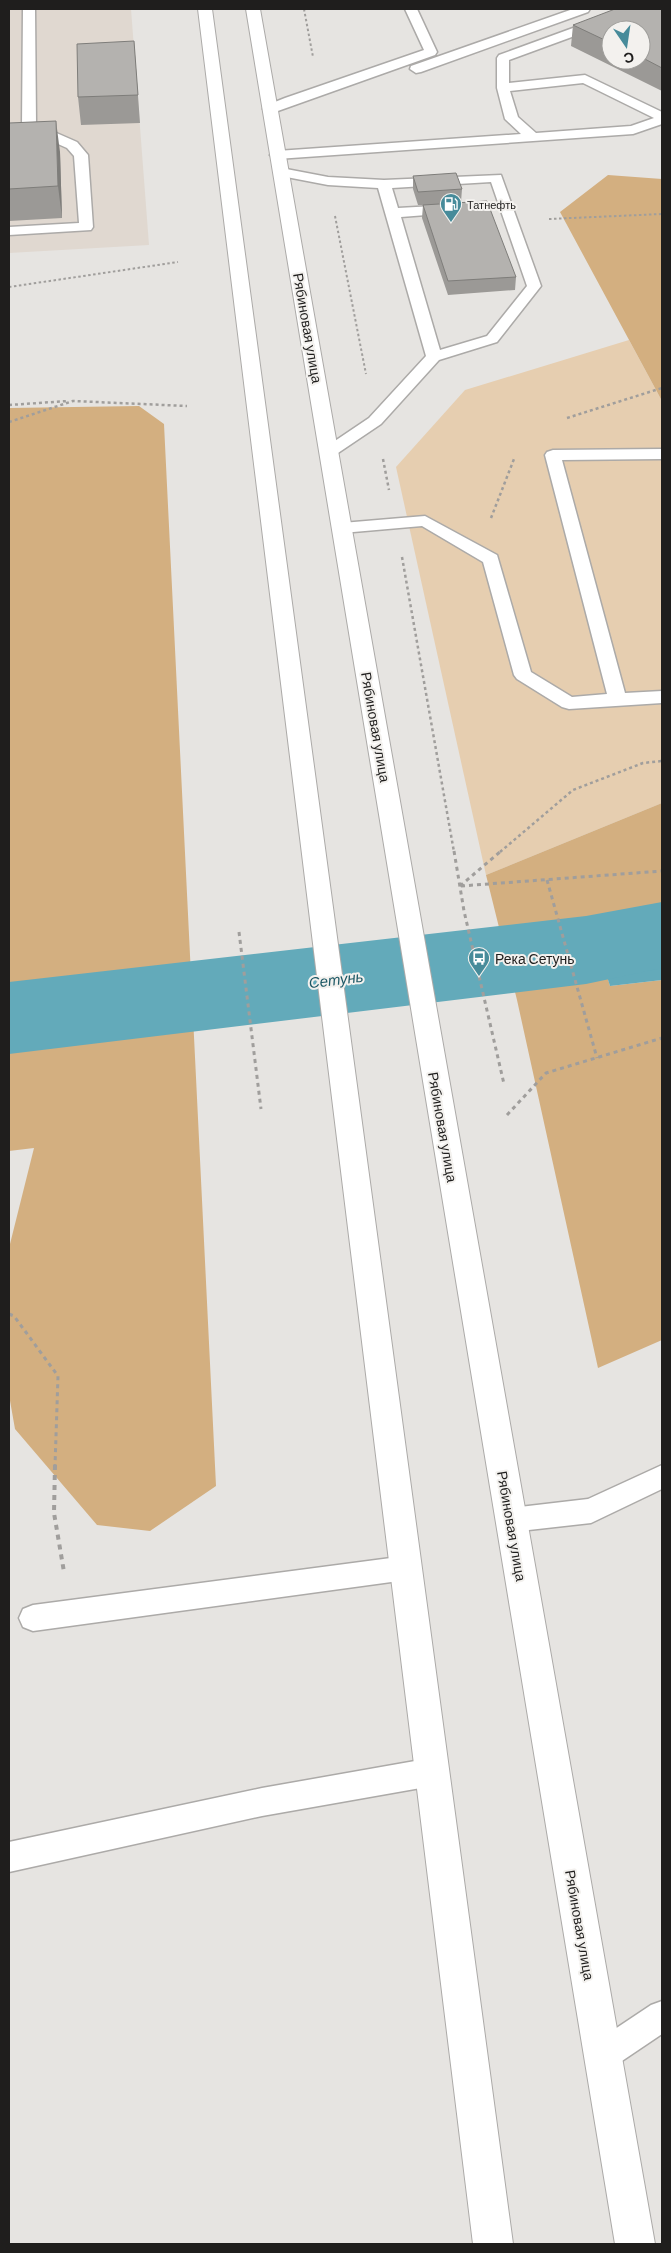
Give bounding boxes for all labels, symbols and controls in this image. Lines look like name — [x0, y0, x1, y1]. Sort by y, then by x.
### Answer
north arrow — [601, 20, 651, 70]
text: С — [622, 49, 636, 68]
fuel station icon: Татнефть — [439, 192, 463, 223]
place label: Татнефть — [467, 198, 516, 211]
street label: Рябиновая улица — [290, 271, 326, 385]
street label: Рябиновая улица — [358, 670, 394, 784]
bus stop icon: Река Сетунь — [467, 946, 491, 977]
place label: Река Сетунь — [495, 950, 575, 967]
water label: Сетунь — [308, 967, 364, 991]
street label: Рябиновая улица — [425, 1070, 461, 1184]
street label: Рябиновая улица — [494, 1469, 530, 1583]
street label: Рябиновая улица — [562, 1868, 598, 1982]

